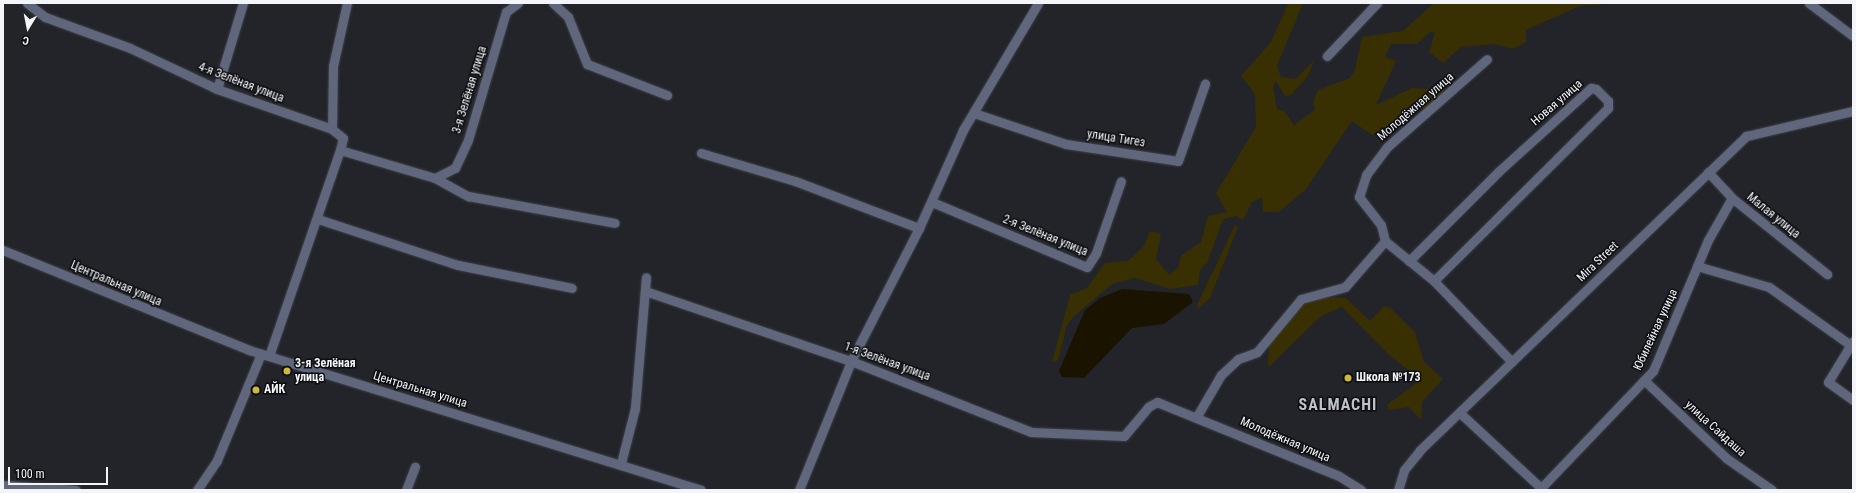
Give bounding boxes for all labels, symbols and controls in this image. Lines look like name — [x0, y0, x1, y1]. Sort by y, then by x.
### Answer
north arrow — [8, 8, 48, 48]
text: С — [22, 33, 30, 47]
street label: 3-я Зелёная улица — [450, 45, 490, 135]
street label: 4-я Зелёная улица — [196, 60, 286, 106]
street label: Молодёжная улица — [1375, 70, 1457, 144]
street label: Новая улица — [1529, 77, 1585, 129]
street label: улица Тигез — [1086, 127, 1146, 151]
street label: Малая улица — [1743, 190, 1803, 242]
street label: 2-я Зелёная улица — [1000, 212, 1090, 260]
street label: Mira Street — [1574, 239, 1622, 285]
street label: Центральная улица — [68, 258, 164, 310]
street label: Юбилейная улица — [1631, 287, 1681, 373]
street label: 1-я Зелёная улица — [842, 340, 932, 384]
place label: 3-я Зелёная улица — [295, 357, 356, 385]
marker: 3-я Зелёная улица — [282, 366, 292, 376]
street label: Центральная улица — [371, 369, 469, 411]
place label: Школа №173 — [1356, 371, 1421, 385]
marker: Школа №173 — [1343, 373, 1353, 383]
place label: АЙК — [264, 383, 285, 397]
marker: АЙК — [251, 385, 261, 395]
district label: SALMACHI — [1299, 395, 1377, 415]
street label: улица Сайдаша — [1682, 398, 1748, 460]
street label: Молодёжная улица — [1238, 415, 1332, 465]
scale bar — [10, 459, 110, 485]
text: 100 m — [15, 467, 45, 481]

